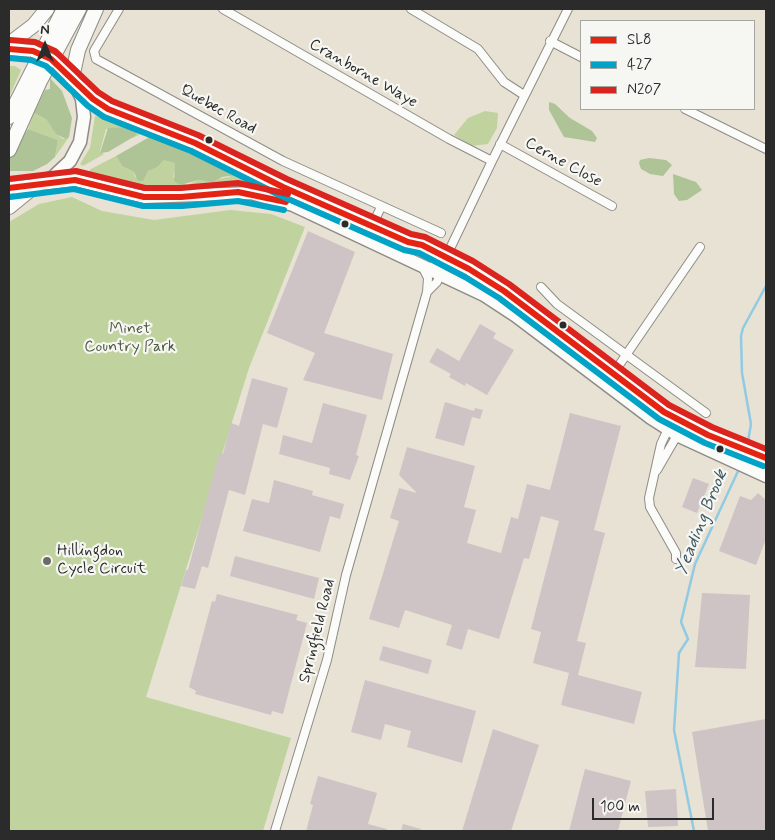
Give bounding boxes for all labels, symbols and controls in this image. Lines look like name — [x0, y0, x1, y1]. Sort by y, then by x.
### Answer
north arrow — [20, 20, 70, 70]
legend — [580, 20, 755, 110]
text: N — [40, 21, 50, 39]
text: SL8 — [627, 30, 652, 50]
street label: Cranborne Waye — [305, 35, 421, 113]
text: 427 — [627, 55, 652, 75]
text: N207 — [627, 80, 661, 100]
street label: Quebec Road — [176, 81, 260, 139]
street label: Cerne Close — [521, 134, 605, 192]
unlabelled marker — [204, 135, 214, 145]
unlabelled marker — [340, 219, 350, 229]
park label: Minet Country Park — [84, 320, 176, 358]
unlabelled marker — [558, 320, 568, 330]
unlabelled marker — [715, 444, 725, 454]
water label: Yeading Brook — [671, 467, 733, 579]
place label: Hillingdon Cycle Circuit — [57, 542, 146, 580]
marker: Hillingdon Cycle Circuit — [41, 555, 53, 567]
street label: Springfield Road — [296, 577, 340, 685]
scale bar — [595, 788, 718, 820]
text: 100 m — [600, 797, 640, 817]

